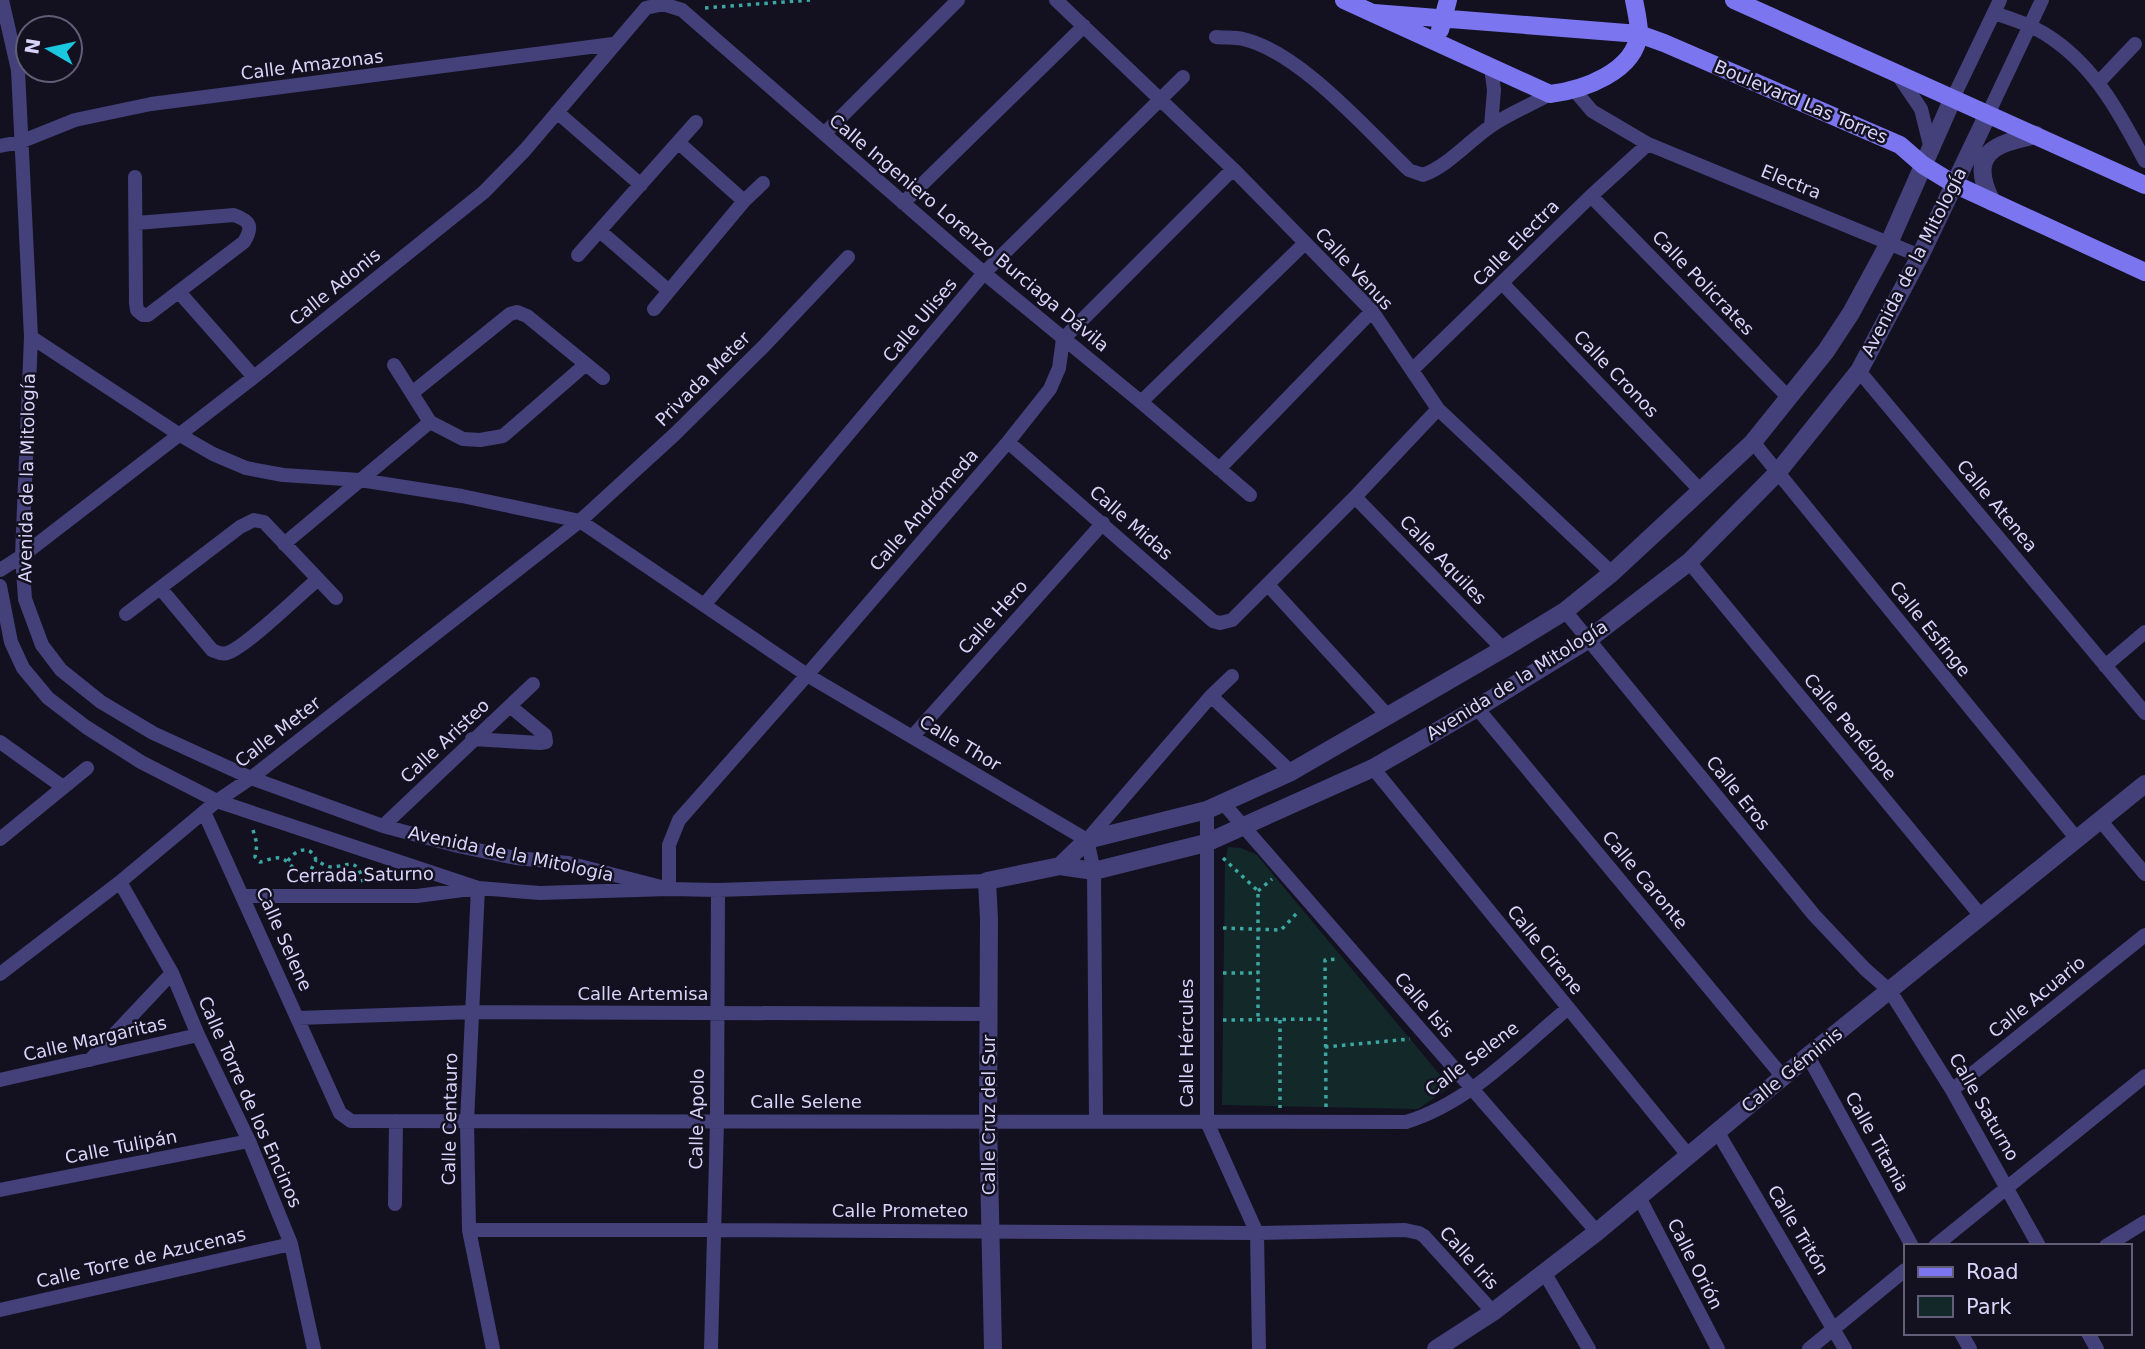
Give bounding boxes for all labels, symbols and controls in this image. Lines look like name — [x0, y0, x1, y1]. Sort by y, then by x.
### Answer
north arrow — [14, 14, 84, 84]
text: N — [20, 37, 44, 56]
street label: Calle Amazonas — [239, 45, 384, 84]
street label: Boulevard Las Torres — [1711, 55, 1891, 148]
street label: Calle Ingeniero Lorenzo Burciaga Dávila — [825, 109, 1113, 356]
street label: Electra — [1758, 160, 1824, 203]
street label: Avenida de la Mitología — [1857, 164, 1970, 360]
street label: Calle Electra — [1468, 195, 1563, 290]
street label: Calle Venus — [1311, 223, 1398, 314]
street label: Calle Policrates — [1648, 226, 1759, 339]
street label: Calle Adonis — [285, 244, 384, 330]
street label: Calle Ulises — [878, 273, 961, 366]
street label: Calle Cronos — [1570, 326, 1663, 422]
street label: Privada Meter — [651, 327, 755, 430]
street label: Avenida de la Mitología — [14, 373, 39, 583]
street label: Calle Andrómeda — [865, 444, 982, 575]
street label: Calle Atenea — [1953, 455, 2042, 556]
street label: Calle Midas — [1086, 481, 1177, 564]
street label: Calle Aquiles — [1396, 511, 1491, 609]
street label: Calle Hero — [954, 575, 1032, 658]
street label: Calle Esfinge — [1886, 577, 1975, 681]
street label: Avenida de la Mitología — [1422, 615, 1611, 744]
street label: Calle Penélope — [1800, 669, 1901, 784]
street label: Calle Meter — [231, 691, 325, 771]
street label: Calle Aristeo — [396, 694, 493, 787]
street label: Calle Thor — [916, 710, 1005, 775]
street label: Calle Eros — [1702, 751, 1775, 834]
street label: Avenida de la Mitología — [406, 821, 616, 886]
street label: Calle Caronte — [1598, 826, 1692, 933]
street label: Cerrada Saturno — [286, 863, 434, 886]
street label: Calle Selene — [252, 884, 317, 994]
street label: Calle Cirene — [1503, 901, 1588, 998]
street label: Calle Acuario — [1984, 951, 2089, 1042]
street label: Calle Isis — [1390, 968, 1458, 1042]
street label: Calle Hércules — [1176, 979, 1197, 1107]
street label: Calle Artemisa — [577, 983, 709, 1004]
street label: Calle Torre de los Encinos — [194, 993, 307, 1211]
street label: Calle Margaritas — [21, 1012, 169, 1065]
street label: Calle Selene — [1421, 1017, 1523, 1101]
street label: Calle Géminis — [1737, 1023, 1846, 1117]
street label: Calle Cruz del Sur — [978, 1034, 999, 1195]
street label: Calle Saturno — [1945, 1049, 2024, 1164]
street label: Calle Centauro — [438, 1052, 461, 1186]
street label: Calle Apolo — [685, 1068, 708, 1170]
street label: Calle Titania — [1841, 1088, 1914, 1196]
street label: Calle Selene — [750, 1091, 862, 1112]
street label: Calle Tulipán — [63, 1125, 179, 1168]
street label: Calle Tritón — [1764, 1181, 1833, 1278]
street label: Calle Prometeo — [832, 1200, 968, 1221]
street label: Calle Orión — [1664, 1215, 1727, 1313]
street label: Calle Iris — [1436, 1222, 1503, 1293]
street label: Calle Torre de Azucenas — [34, 1223, 248, 1292]
legend — [1904, 1244, 2131, 1335]
text: Road — [1966, 1260, 2019, 1284]
text: Park — [1966, 1295, 2012, 1319]

